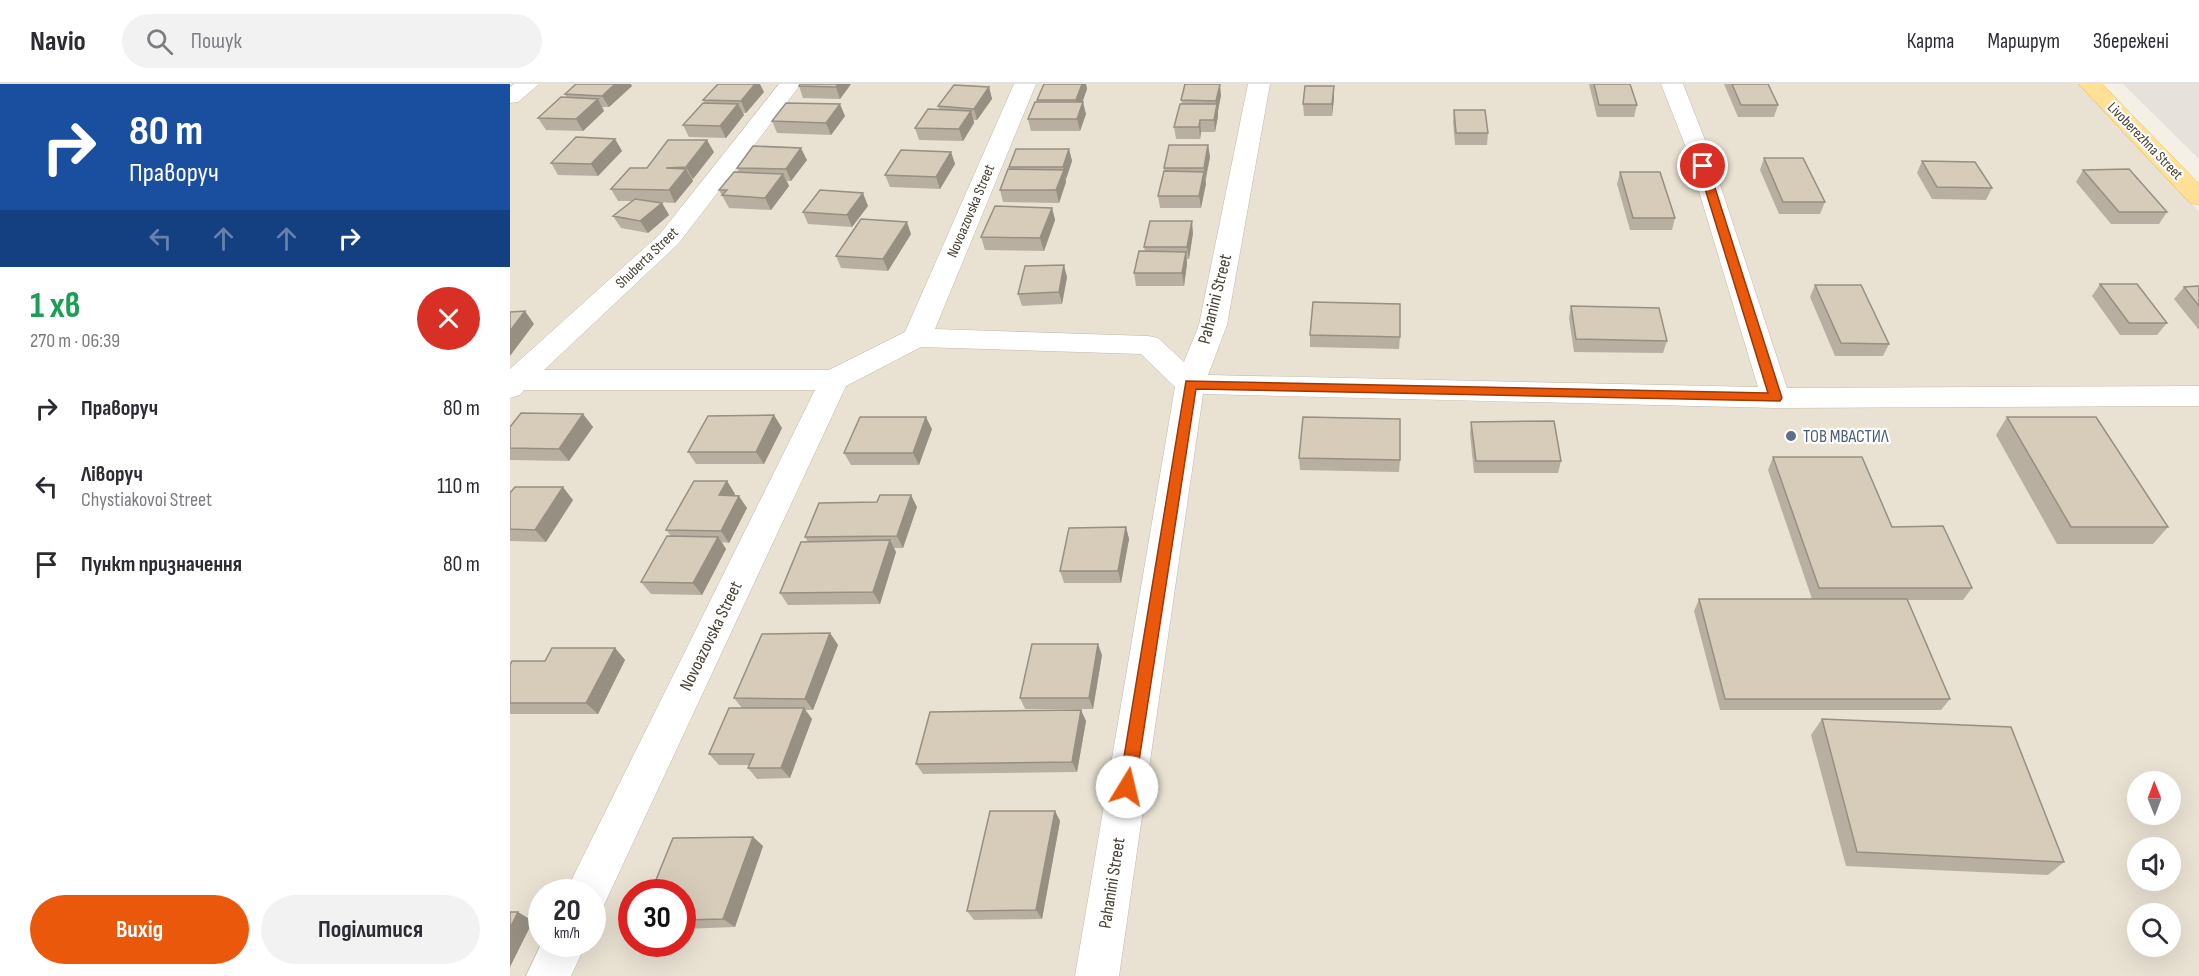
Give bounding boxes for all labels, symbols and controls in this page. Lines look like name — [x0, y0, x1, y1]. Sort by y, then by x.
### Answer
search box — [122, 14, 542, 68]
text: Navio — [30, 25, 86, 58]
icon: search — [143, 25, 176, 58]
text: Пошук — [191, 28, 242, 55]
text: Карта — [1907, 29, 1954, 54]
text: Маршрут — [1987, 29, 2060, 54]
text: Збережені — [2093, 29, 2169, 54]
street label: Livoberezhna Street — [2103, 98, 2187, 184]
text: 80 m — [129, 106, 203, 157]
icon: right — [30, 108, 108, 186]
pin — [1677, 140, 1728, 191]
icon: arrive — [1686, 149, 1719, 182]
text: Праворуч — [129, 157, 219, 189]
street label: Novoazovska Street — [943, 161, 999, 260]
icon: left — [144, 222, 177, 255]
icon: ahead — [207, 222, 240, 255]
icon: ahead — [270, 222, 303, 255]
icon: right — [333, 222, 366, 255]
street label: Shuberta Street — [612, 223, 683, 293]
street label: Pahanini Street — [1194, 251, 1236, 346]
text: 1 хв — [30, 285, 80, 328]
button: close — [417, 287, 480, 350]
text: 270 m · 06:39 — [30, 329, 120, 353]
icon: right — [30, 392, 63, 425]
text: Праворуч — [81, 395, 158, 422]
text: 80 m — [443, 395, 480, 422]
place label: ТОВ МВАСТИЛ — [1803, 426, 1889, 447]
marker: ТОВ МВАСТИЛ — [1784, 429, 1798, 443]
text: Ліворуч — [81, 461, 143, 488]
icon: left — [30, 470, 63, 503]
text: 110 m — [437, 473, 480, 500]
text: Chystiakovoi Street — [81, 488, 212, 512]
icon: arrive — [30, 548, 63, 581]
text: Пункт призначення — [81, 551, 242, 578]
text: 80 m — [443, 551, 480, 578]
street label: Novoazovska Street — [675, 577, 747, 694]
position arrow — [1095, 755, 1159, 819]
north arrow — [2127, 771, 2181, 825]
map controls — [2127, 771, 2181, 957]
street label: Pahanini Street — [1094, 835, 1130, 930]
button: sound — [2127, 837, 2181, 891]
speed limit sign: 30 — [618, 879, 696, 957]
text: 20 — [553, 893, 581, 929]
button: Вихід — [30, 895, 249, 964]
button: Поділитися — [261, 895, 480, 964]
button: search — [2127, 903, 2181, 957]
text: km/h — [554, 924, 580, 943]

